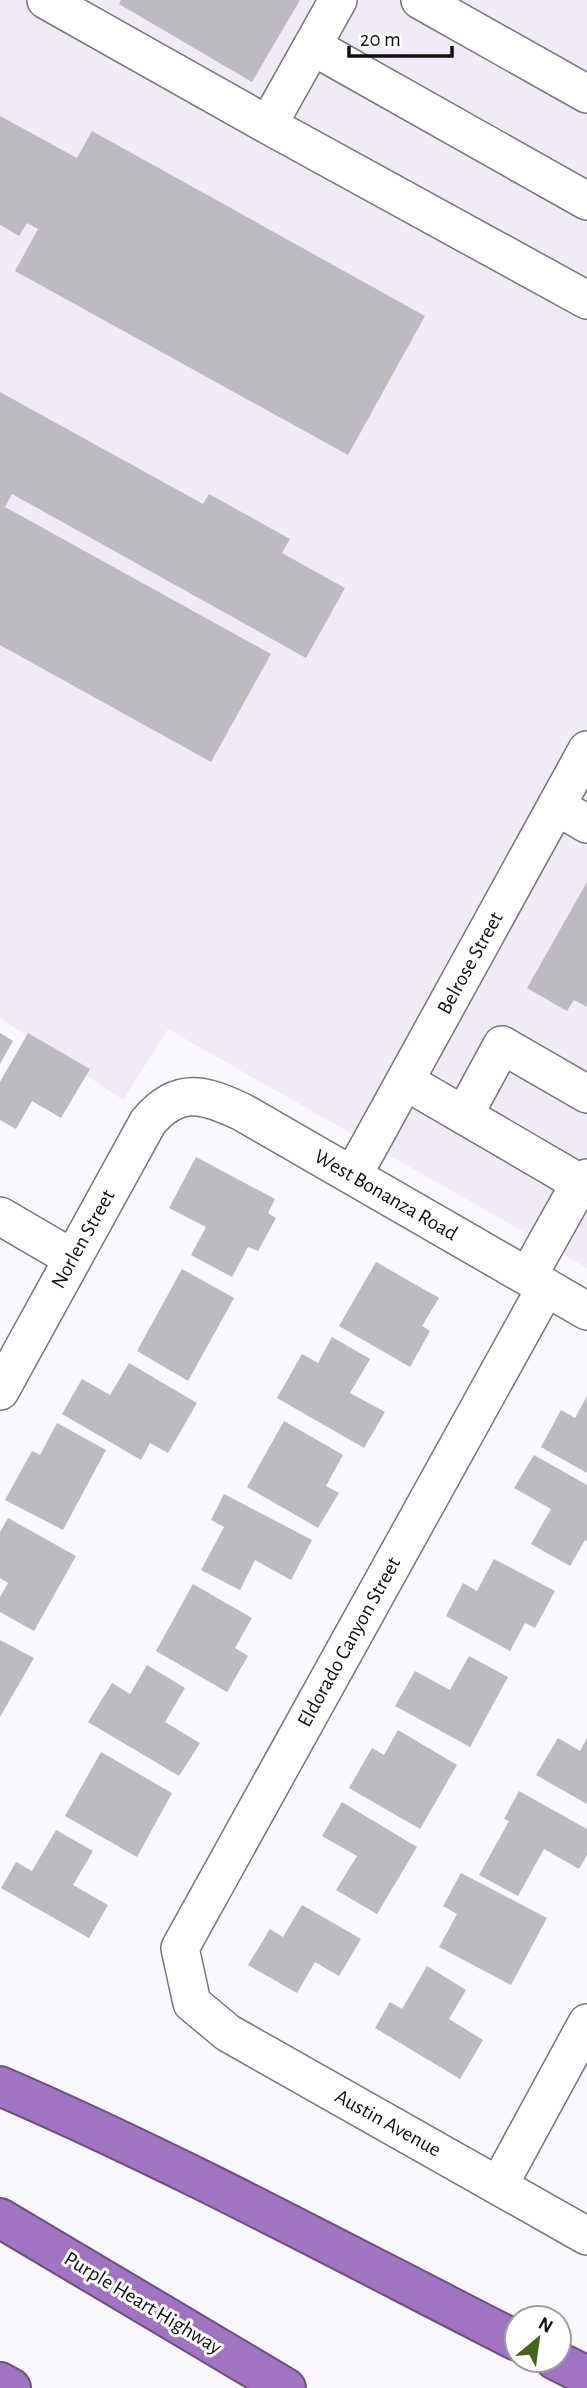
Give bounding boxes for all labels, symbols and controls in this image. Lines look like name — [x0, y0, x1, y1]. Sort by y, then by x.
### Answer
scale bar — [349, 14, 452, 58]
text: 20 m — [360, 29, 401, 50]
street label: Belrose Street — [433, 908, 507, 1018]
street label: West Bonanza Road — [311, 1146, 461, 1244]
street label: Norlen Street — [47, 1186, 119, 1292]
street label: Eldorado Canyon Street — [294, 1553, 405, 1730]
street label: Austin Avenue — [332, 2085, 444, 2161]
street label: Purple Heart Highway — [61, 2248, 225, 2358]
north arrow — [503, 2304, 573, 2374]
text: N — [535, 2314, 556, 2337]

